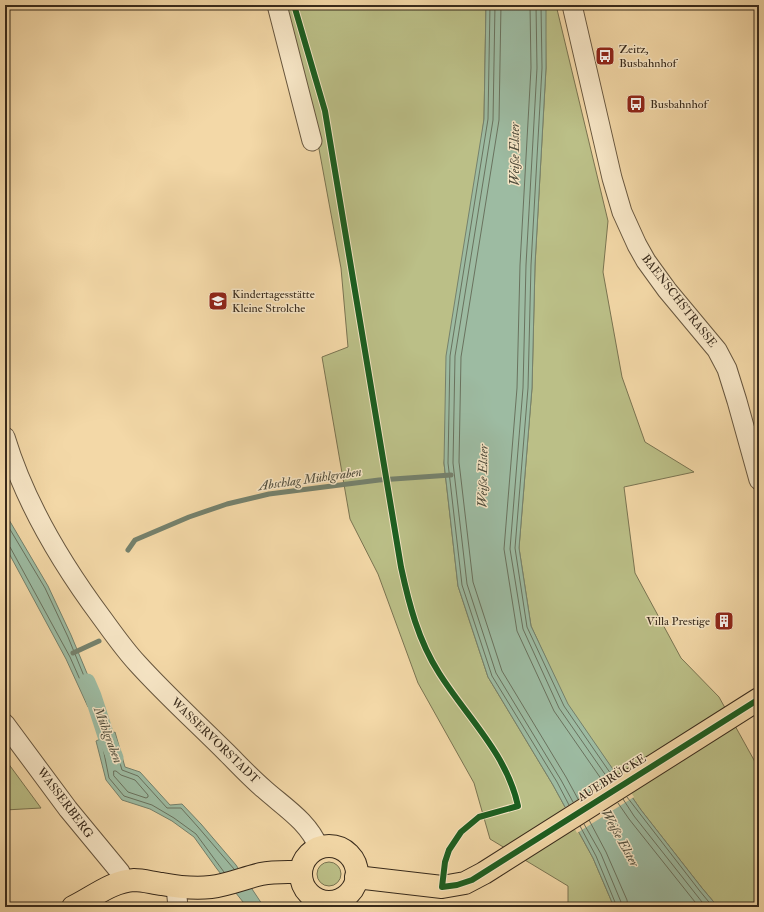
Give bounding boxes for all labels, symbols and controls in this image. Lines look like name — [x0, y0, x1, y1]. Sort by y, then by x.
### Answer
place label: Zeitz, Busbahnhof — [619, 42, 679, 71]
bus stop icon: Zeitz, Busbahnhof — [594, 45, 616, 67]
bus stop icon: Busbahnhof — [625, 93, 647, 115]
place label: Busbahnhof — [650, 97, 710, 112]
water label: Weiße Elster — [507, 121, 523, 186]
street label: BAENSCHSTRASSE — [638, 251, 720, 351]
place label: Kindertagesstätte Kleine Strolche — [232, 287, 315, 316]
school or university icon: Kindertagesstätte Kleine Strolche — [207, 290, 229, 312]
water label: Weiße Elster — [474, 443, 492, 508]
water label: Abschlag Mühlgraben — [255, 464, 363, 494]
building icon: Villa Prestige — [713, 610, 735, 632]
place label: Villa Prestige — [646, 614, 710, 629]
street label: WASSERVORSTADT — [167, 694, 262, 787]
water label: Mühlgraben — [90, 704, 126, 765]
street label: AUEBRÜCKE — [574, 751, 649, 806]
street label: WASSERBERG — [33, 764, 96, 841]
water label: Weiße Elster — [598, 806, 643, 871]

